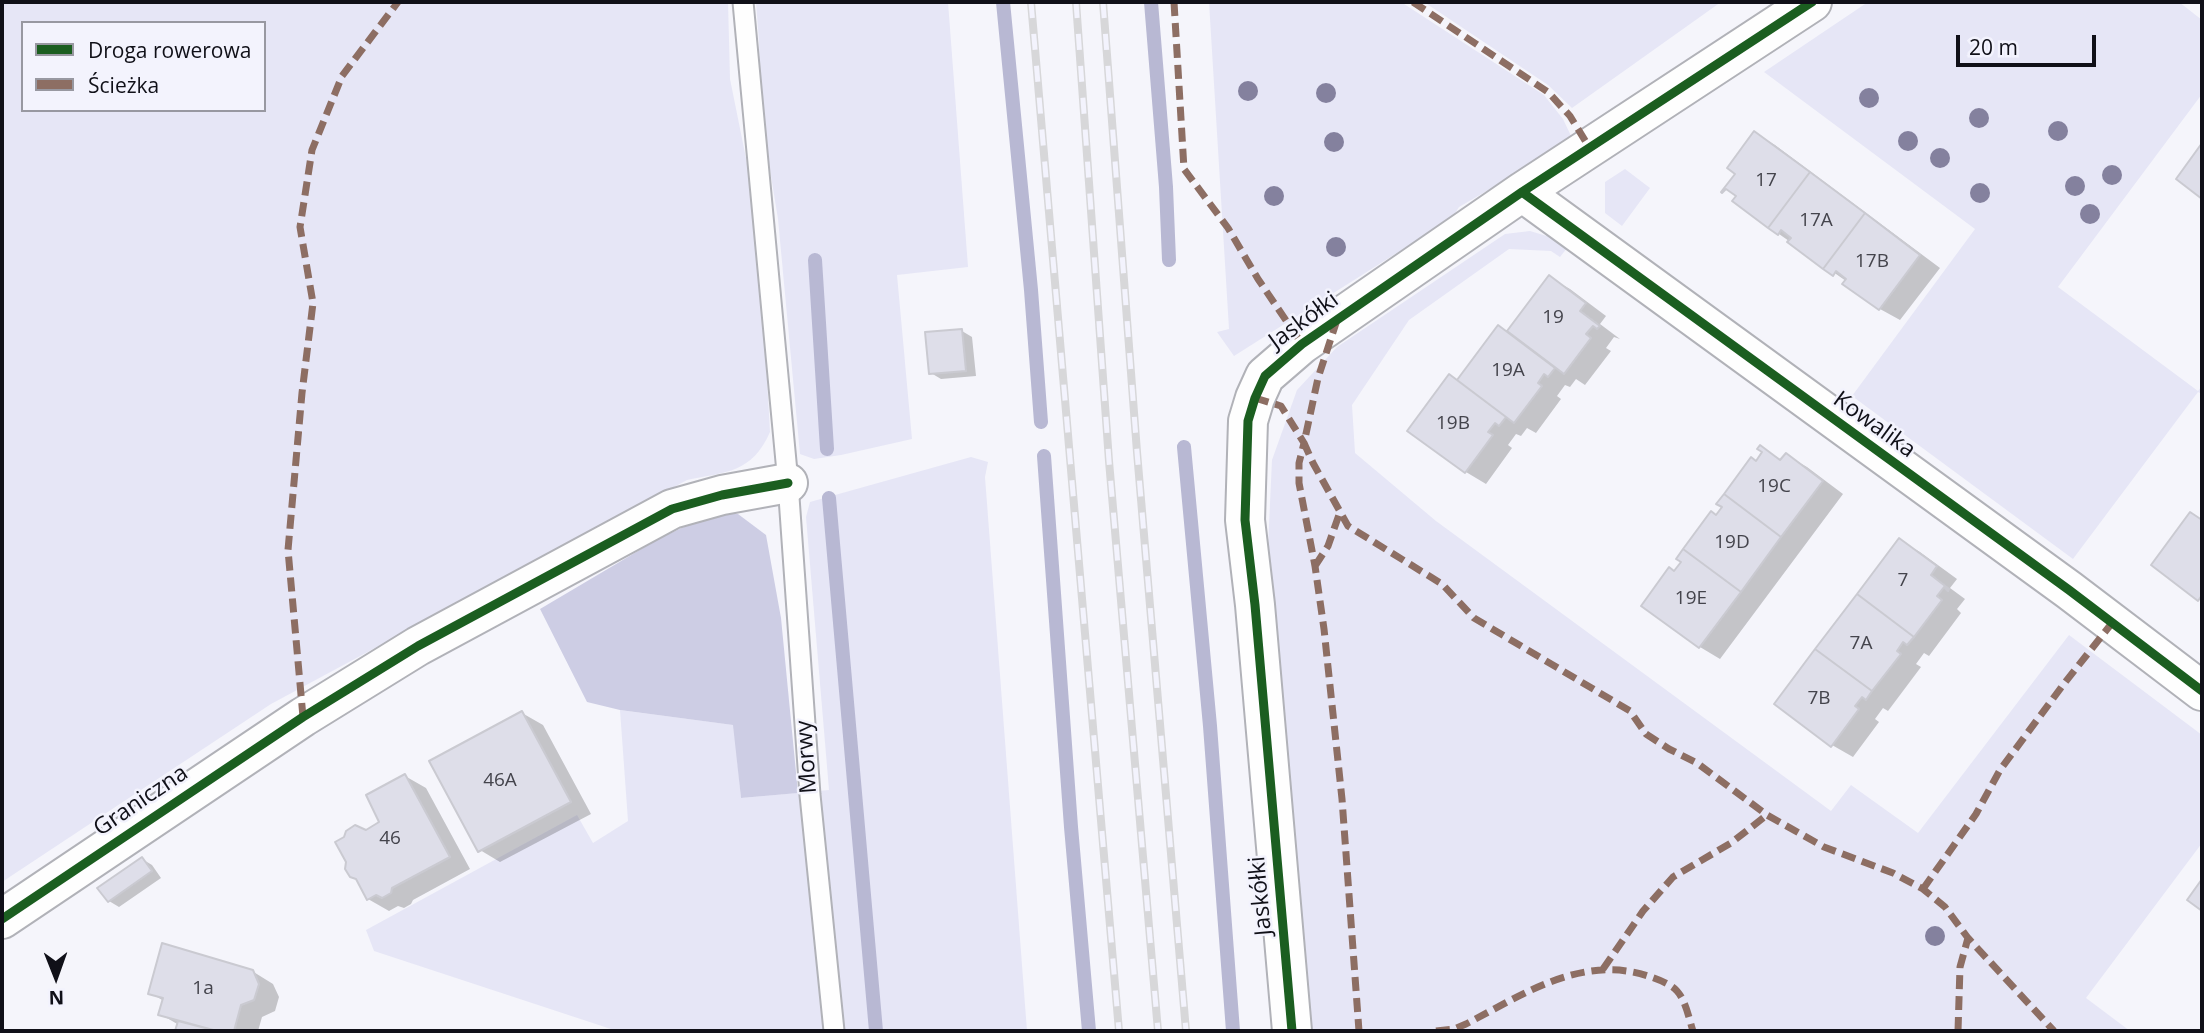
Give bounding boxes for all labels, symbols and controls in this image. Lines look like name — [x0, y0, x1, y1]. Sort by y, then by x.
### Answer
legend — [21, 21, 266, 112]
scale bar — [1959, 21, 2099, 65]
text: 20 m — [1969, 33, 2018, 61]
text: Droga rowerowa — [88, 36, 251, 64]
text: Ścieżka — [88, 71, 159, 99]
house number: 17 — [1755, 170, 1777, 192]
house number: 17A — [1799, 210, 1833, 232]
house number: 17B — [1855, 251, 1889, 273]
street label: Jaskółki — [1264, 286, 1344, 356]
house number: 19 — [1542, 307, 1564, 329]
house number: 19A — [1491, 360, 1525, 382]
street label: Kowalika — [1827, 386, 1921, 464]
house number: 19B — [1436, 413, 1470, 435]
house number: 19C — [1757, 476, 1791, 498]
house number: 19D — [1714, 532, 1750, 554]
house number: 7 — [1898, 570, 1908, 592]
house number: 19E — [1675, 588, 1707, 610]
house number: 7A — [1850, 633, 1872, 655]
house number: 7B — [1807, 688, 1831, 710]
street label: Morwy — [791, 719, 823, 795]
street label: Graniczna — [89, 760, 193, 842]
house number: 46A — [483, 770, 517, 792]
house number: 46 — [379, 828, 401, 850]
street label: Jaskółki — [1244, 855, 1278, 937]
north arrow — [21, 942, 91, 1012]
house number: 1a — [192, 978, 214, 1000]
text: N — [48, 985, 64, 1011]

